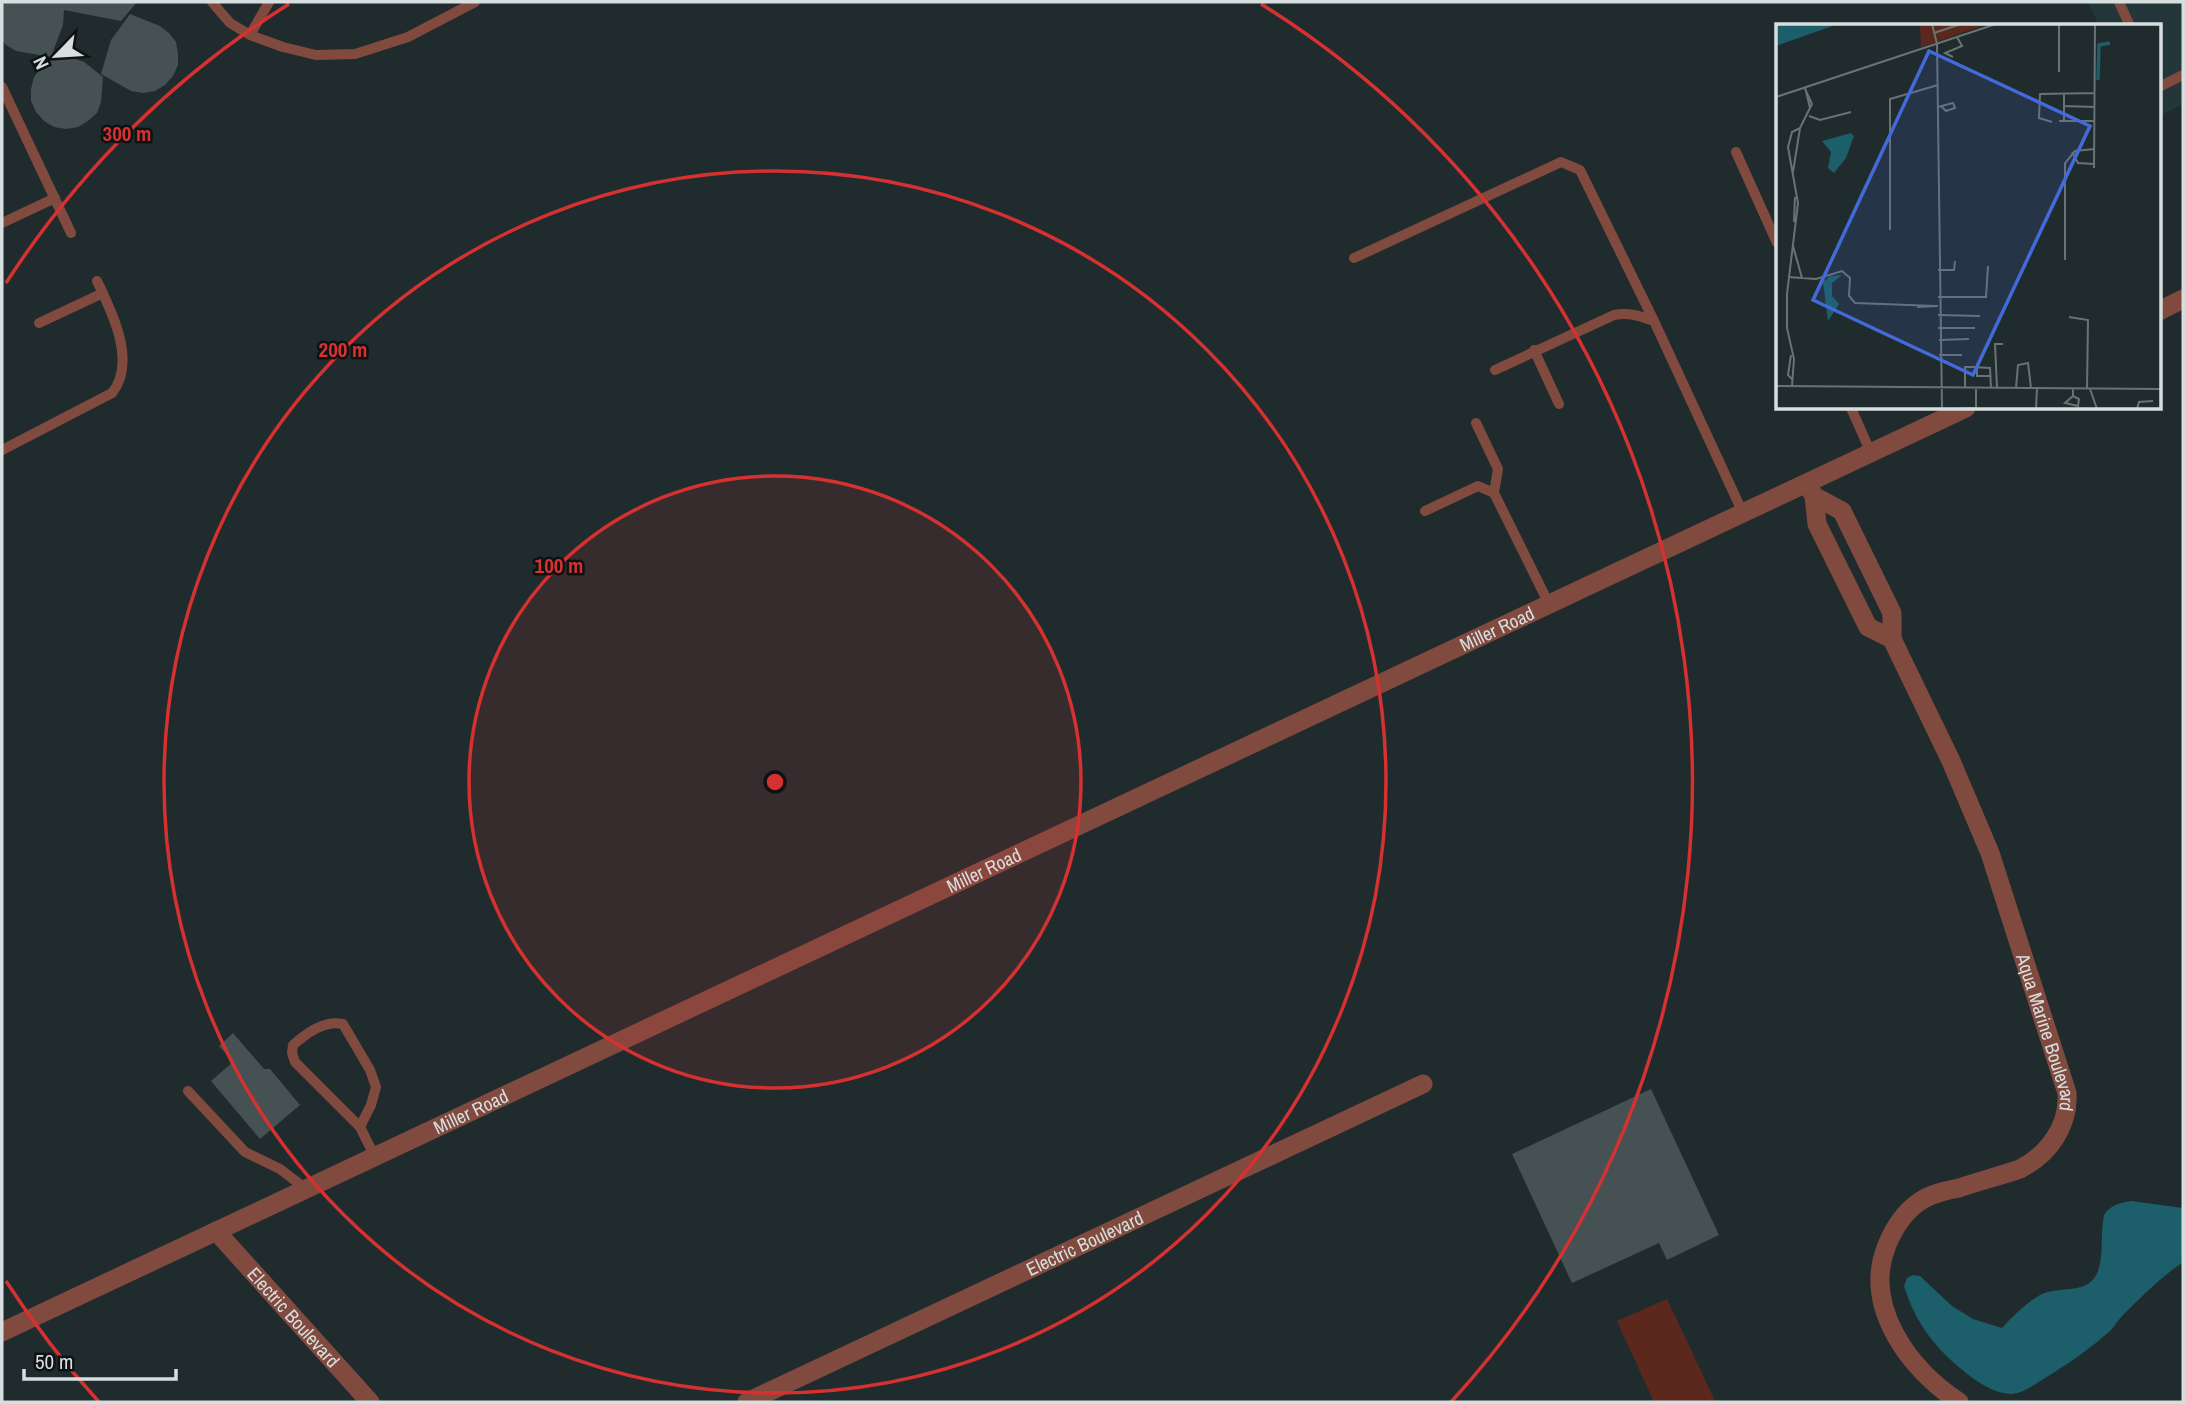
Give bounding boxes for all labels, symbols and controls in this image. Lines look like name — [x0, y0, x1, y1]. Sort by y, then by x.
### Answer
north arrow — [21, 21, 91, 91]
inset map — [1776, 24, 2160, 410]
text: N — [26, 53, 55, 74]
text: 300 m — [103, 119, 151, 148]
text: 200 m — [319, 335, 367, 364]
text: 100 m — [535, 551, 583, 580]
street label: Miller Road — [1455, 600, 1538, 657]
centre of rings — [763, 770, 787, 794]
street label: Miller Road — [942, 841, 1025, 899]
street label: Aqua Marine Boulevard — [2010, 949, 2081, 1113]
street label: Miller Road — [429, 1083, 512, 1140]
street label: Electric Boulevard — [1022, 1205, 1147, 1282]
street label: Electric Boulevard — [242, 1261, 346, 1373]
scale bar — [24, 1338, 177, 1382]
text: 50 m — [35, 1347, 73, 1376]

